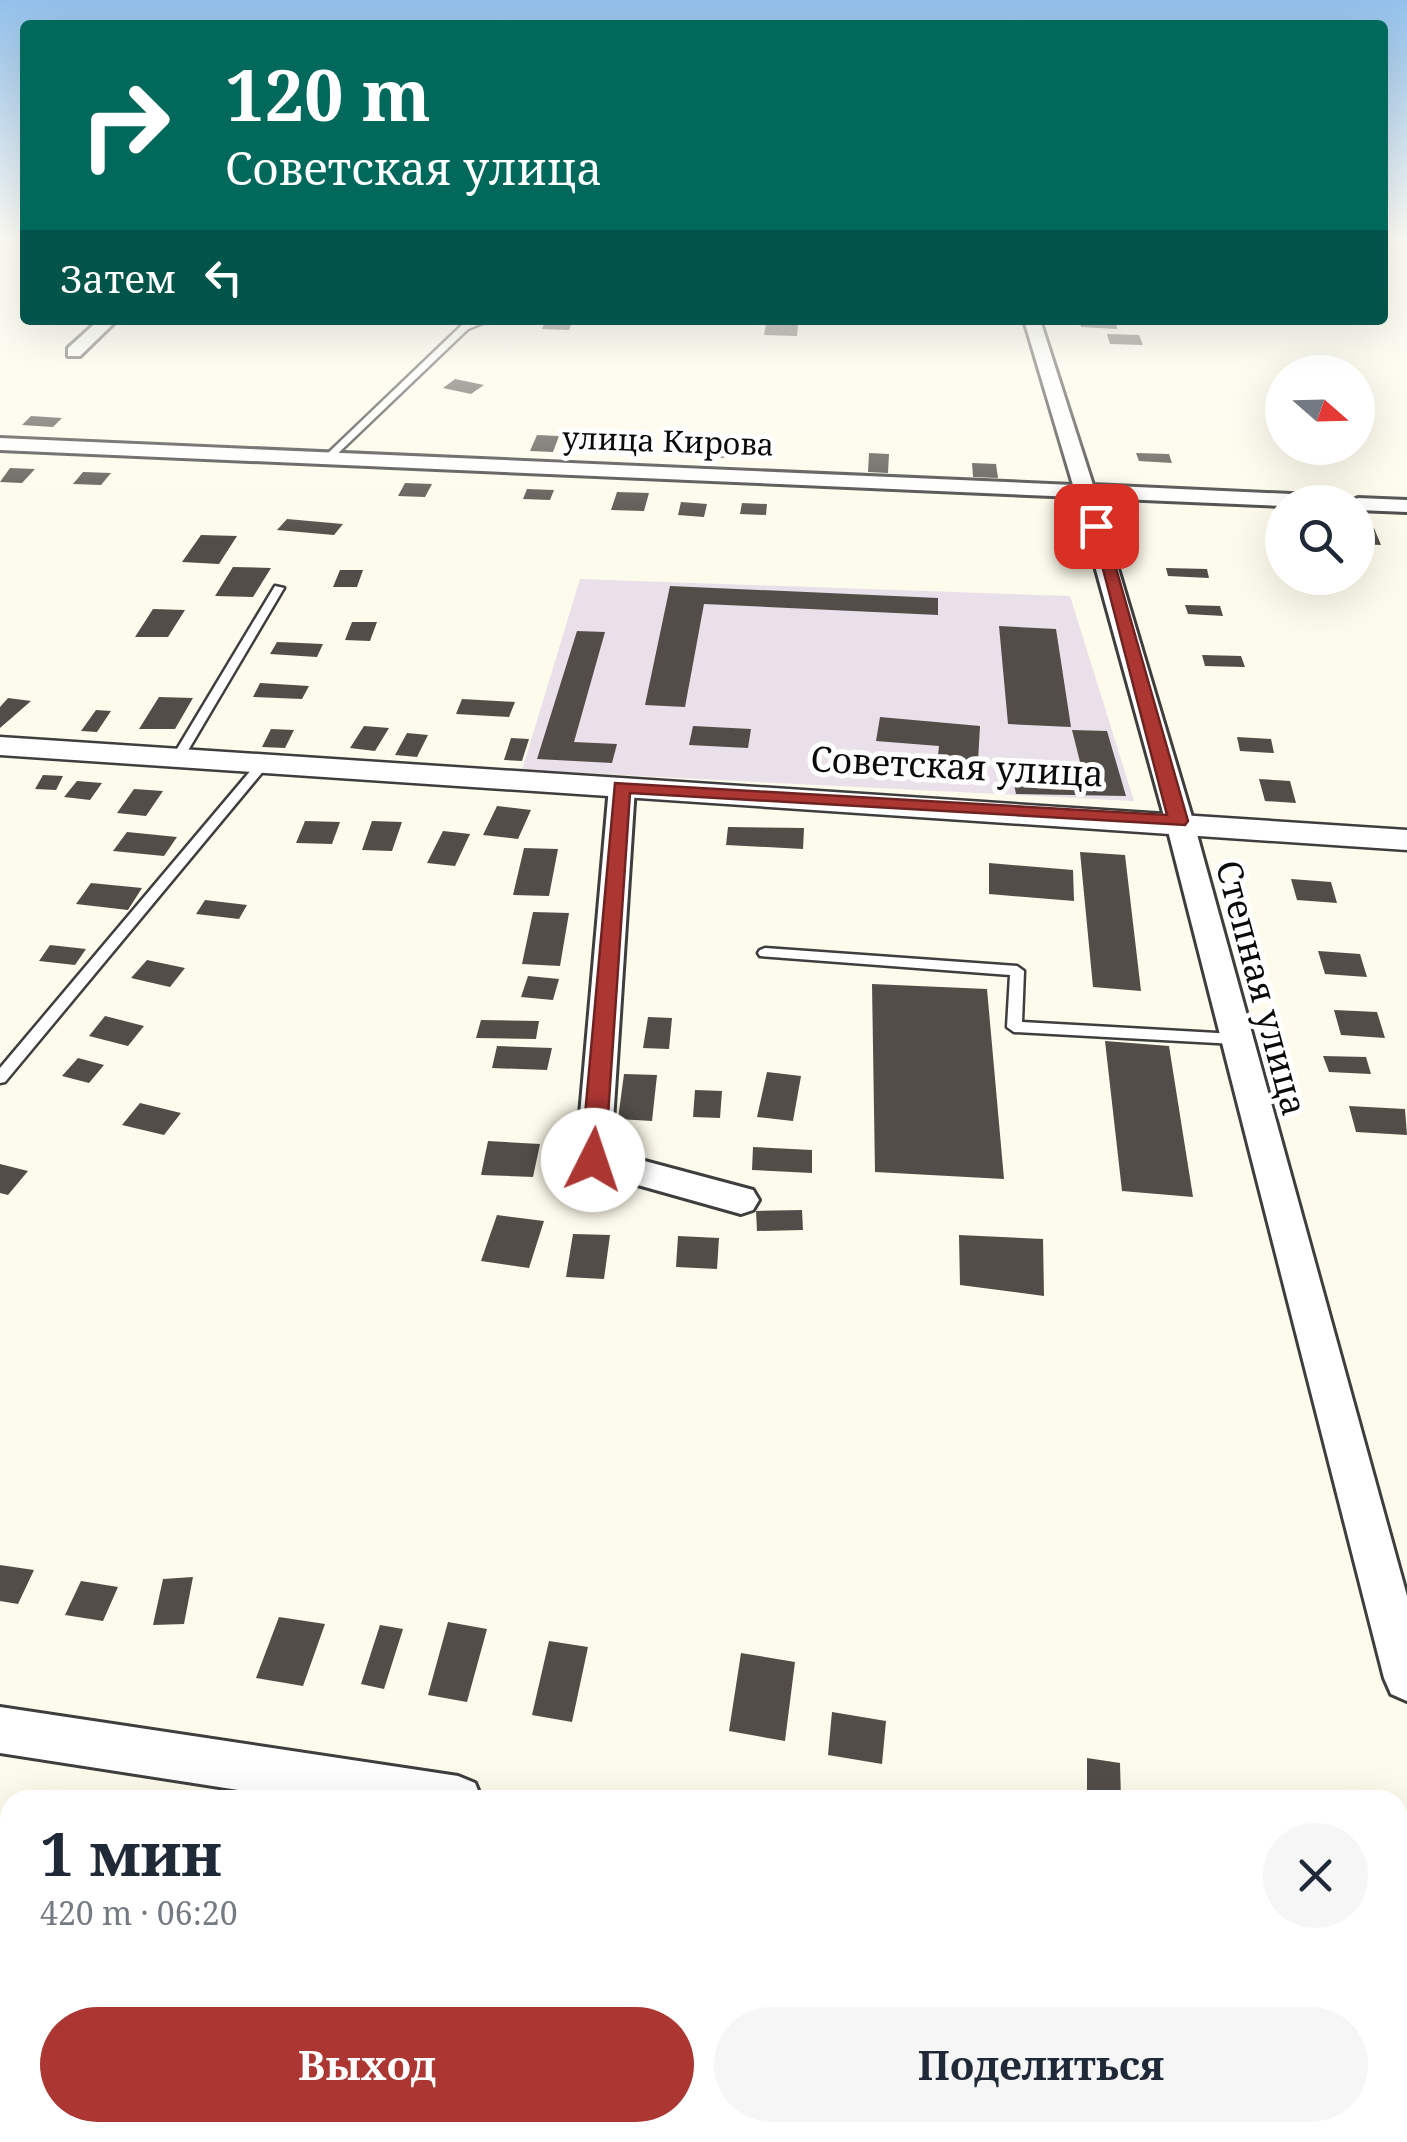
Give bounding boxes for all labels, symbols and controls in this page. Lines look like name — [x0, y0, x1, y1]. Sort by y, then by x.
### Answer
text: 120 m — [225, 46, 431, 142]
icon: right — [60, 60, 190, 190]
text: Советская улица — [225, 137, 602, 198]
icon: left — [196, 250, 251, 305]
text: Затем — [60, 252, 176, 304]
north arrow — [1265, 355, 1375, 465]
map controls — [1265, 355, 1375, 595]
street label: улица Кирова — [561, 416, 775, 465]
pin — [1054, 484, 1139, 569]
button: search — [1265, 485, 1375, 595]
icon: arrive — [1069, 499, 1124, 554]
street label: Советская улица — [809, 734, 1105, 797]
street label: Степная улица — [1206, 855, 1319, 1120]
position arrow — [541, 1108, 645, 1212]
text: 1 мин — [40, 1812, 222, 1894]
button: close — [1263, 1823, 1368, 1928]
text: 420 m · 06:20 — [40, 1891, 238, 1934]
button: Выход — [40, 2007, 694, 2122]
button: Поделиться — [714, 2007, 1368, 2122]

